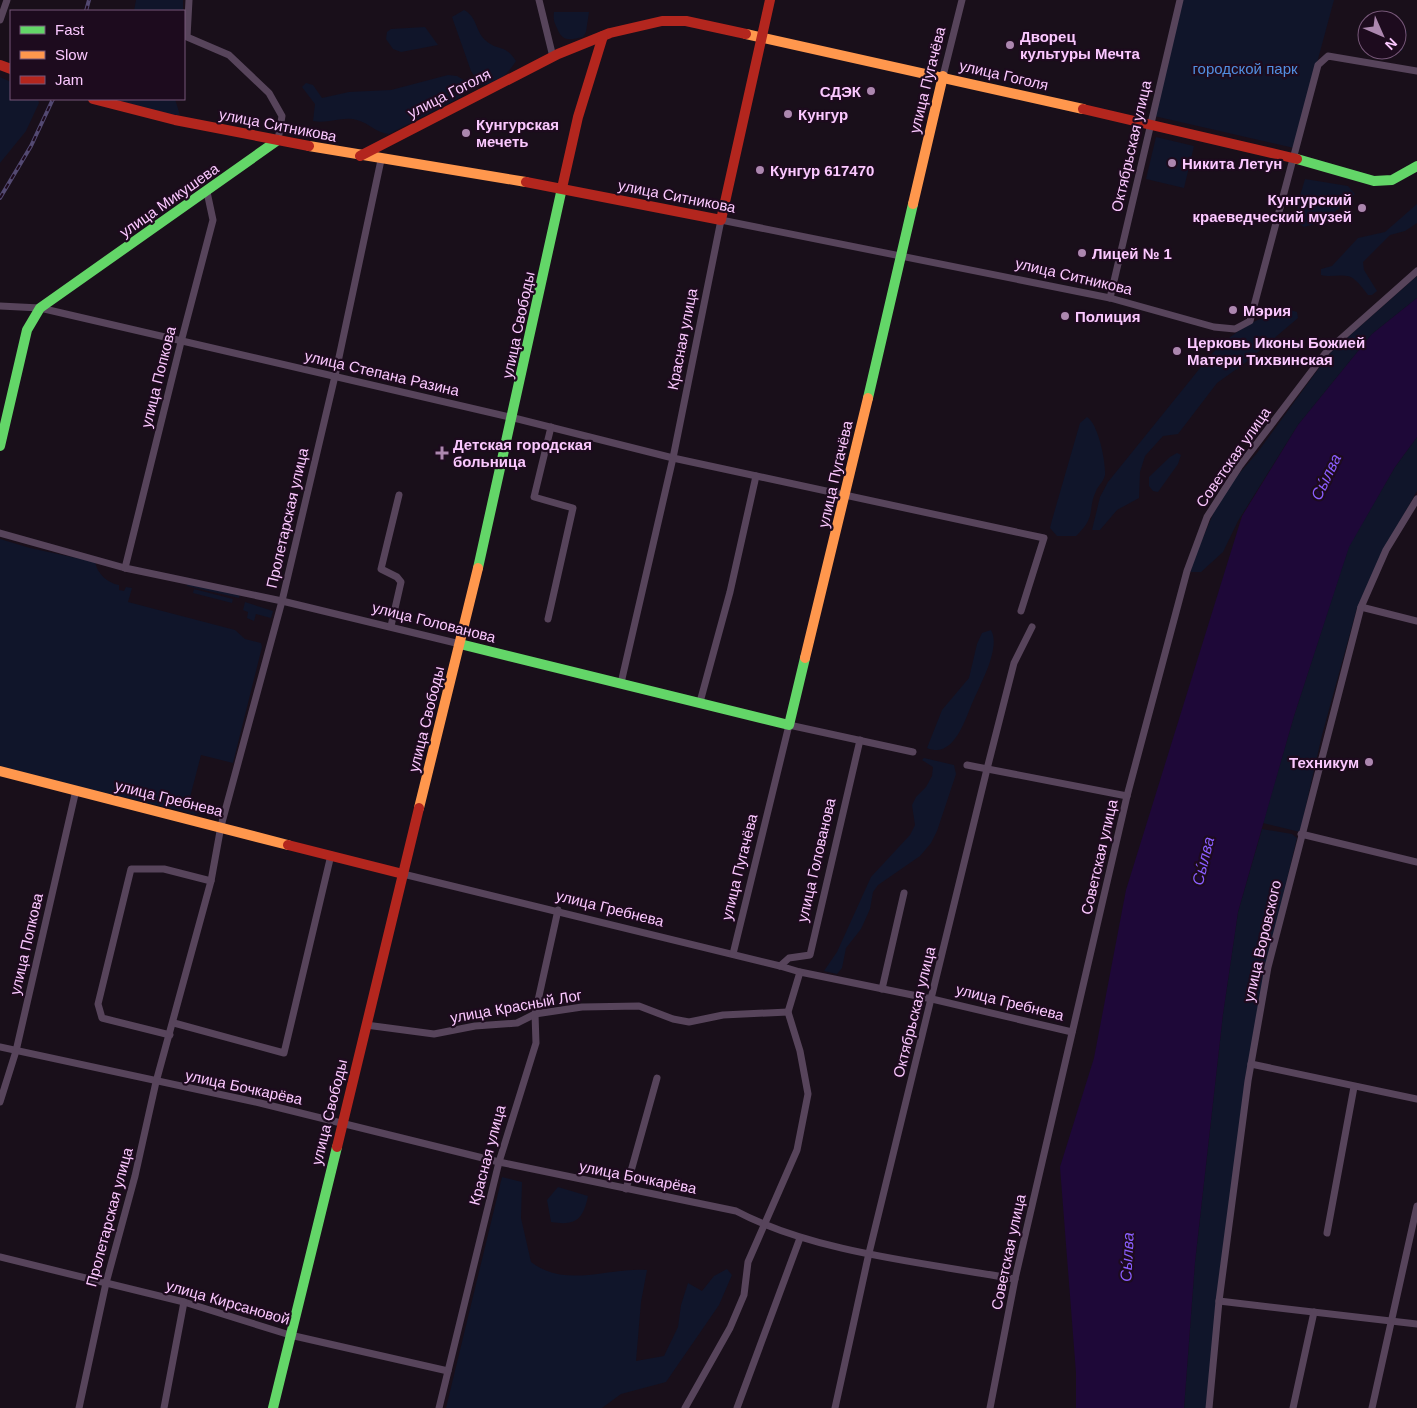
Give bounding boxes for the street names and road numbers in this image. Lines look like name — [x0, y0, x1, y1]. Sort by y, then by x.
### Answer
street label: улица Пугачёва — [906, 24, 949, 135]
street label: улица Гоголя — [958, 56, 1050, 94]
street label: улица Гоголя — [405, 65, 493, 121]
street label: Октябрьская улица — [1108, 78, 1155, 213]
street label: улица Ситникова — [218, 105, 339, 145]
street label: улица Микушева — [116, 159, 222, 241]
street label: улица Ситникова — [617, 176, 738, 216]
street label: улица Ситникова — [1014, 254, 1135, 298]
street label: улица Свободы — [498, 270, 538, 380]
street label: Красная улица — [664, 286, 700, 391]
street label: улица Попкова — [137, 324, 179, 429]
street label: улица Степана Разина — [303, 347, 462, 399]
street label: Советская улица — [1192, 403, 1274, 510]
street label: улица Пугачёва — [814, 418, 856, 529]
street label: Пролетарская улица — [263, 446, 312, 590]
street label: улица Голованова — [370, 598, 498, 646]
street label: улица Свободы — [405, 664, 447, 774]
street label: улица Гребнева — [113, 776, 225, 820]
street label: улица Голованова — [793, 796, 839, 924]
street label: Советская улица — [1077, 797, 1121, 916]
street label: улица Пугачёва — [718, 811, 761, 922]
street label: улица Воровского — [1240, 879, 1284, 1003]
street label: улица Гребнева — [554, 886, 666, 930]
street label: улица Попкова — [6, 891, 46, 997]
street label: Октябрьская улица — [889, 944, 939, 1079]
street label: улица Гребнева — [954, 980, 1066, 1024]
street label: улица Красный Лог — [449, 986, 584, 1026]
street label: улица Свободы — [308, 1057, 350, 1167]
street label: улица Бочкарёва — [184, 1066, 305, 1108]
street label: Красная улица — [465, 1102, 509, 1207]
street label: Пролетарская улица — [82, 1145, 136, 1288]
street label: улица Бочкарёва — [578, 1157, 699, 1197]
street label: Советская улица — [987, 1192, 1029, 1311]
street label: улица Кирсановой — [164, 1276, 292, 1328]

